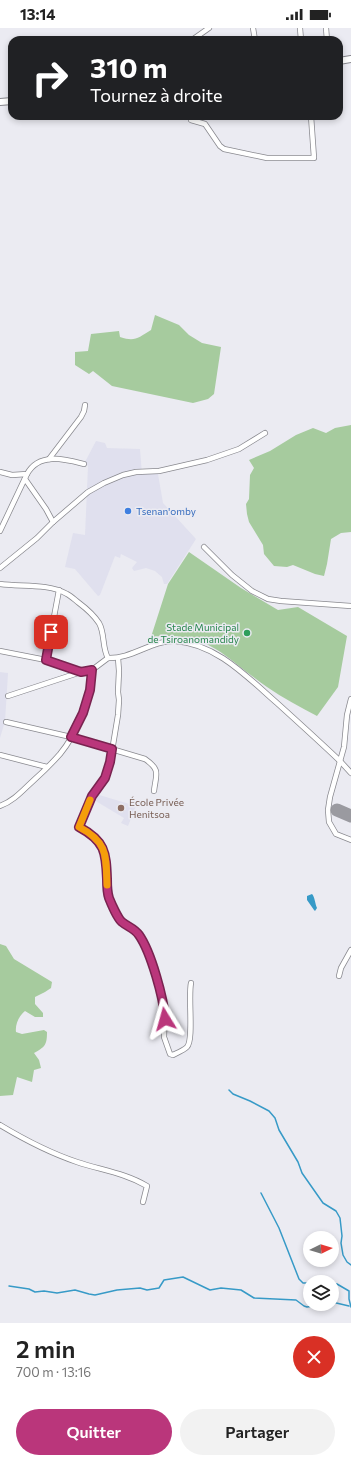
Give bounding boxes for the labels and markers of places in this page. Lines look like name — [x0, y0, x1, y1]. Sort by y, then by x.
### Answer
place label: Tsenan'omby — [136, 505, 196, 517]
marker: Tsenan'omby — [123, 506, 133, 516]
pin — [34, 615, 68, 649]
place label: Stade Municipal de Tsiroanomandidy — [148, 621, 239, 645]
marker: Stade Municipal de Tsiroanomandidy — [242, 628, 252, 638]
place label: École Privée Henitsoa — [129, 796, 184, 820]
marker: École Privée Henitsoa — [116, 803, 126, 813]

